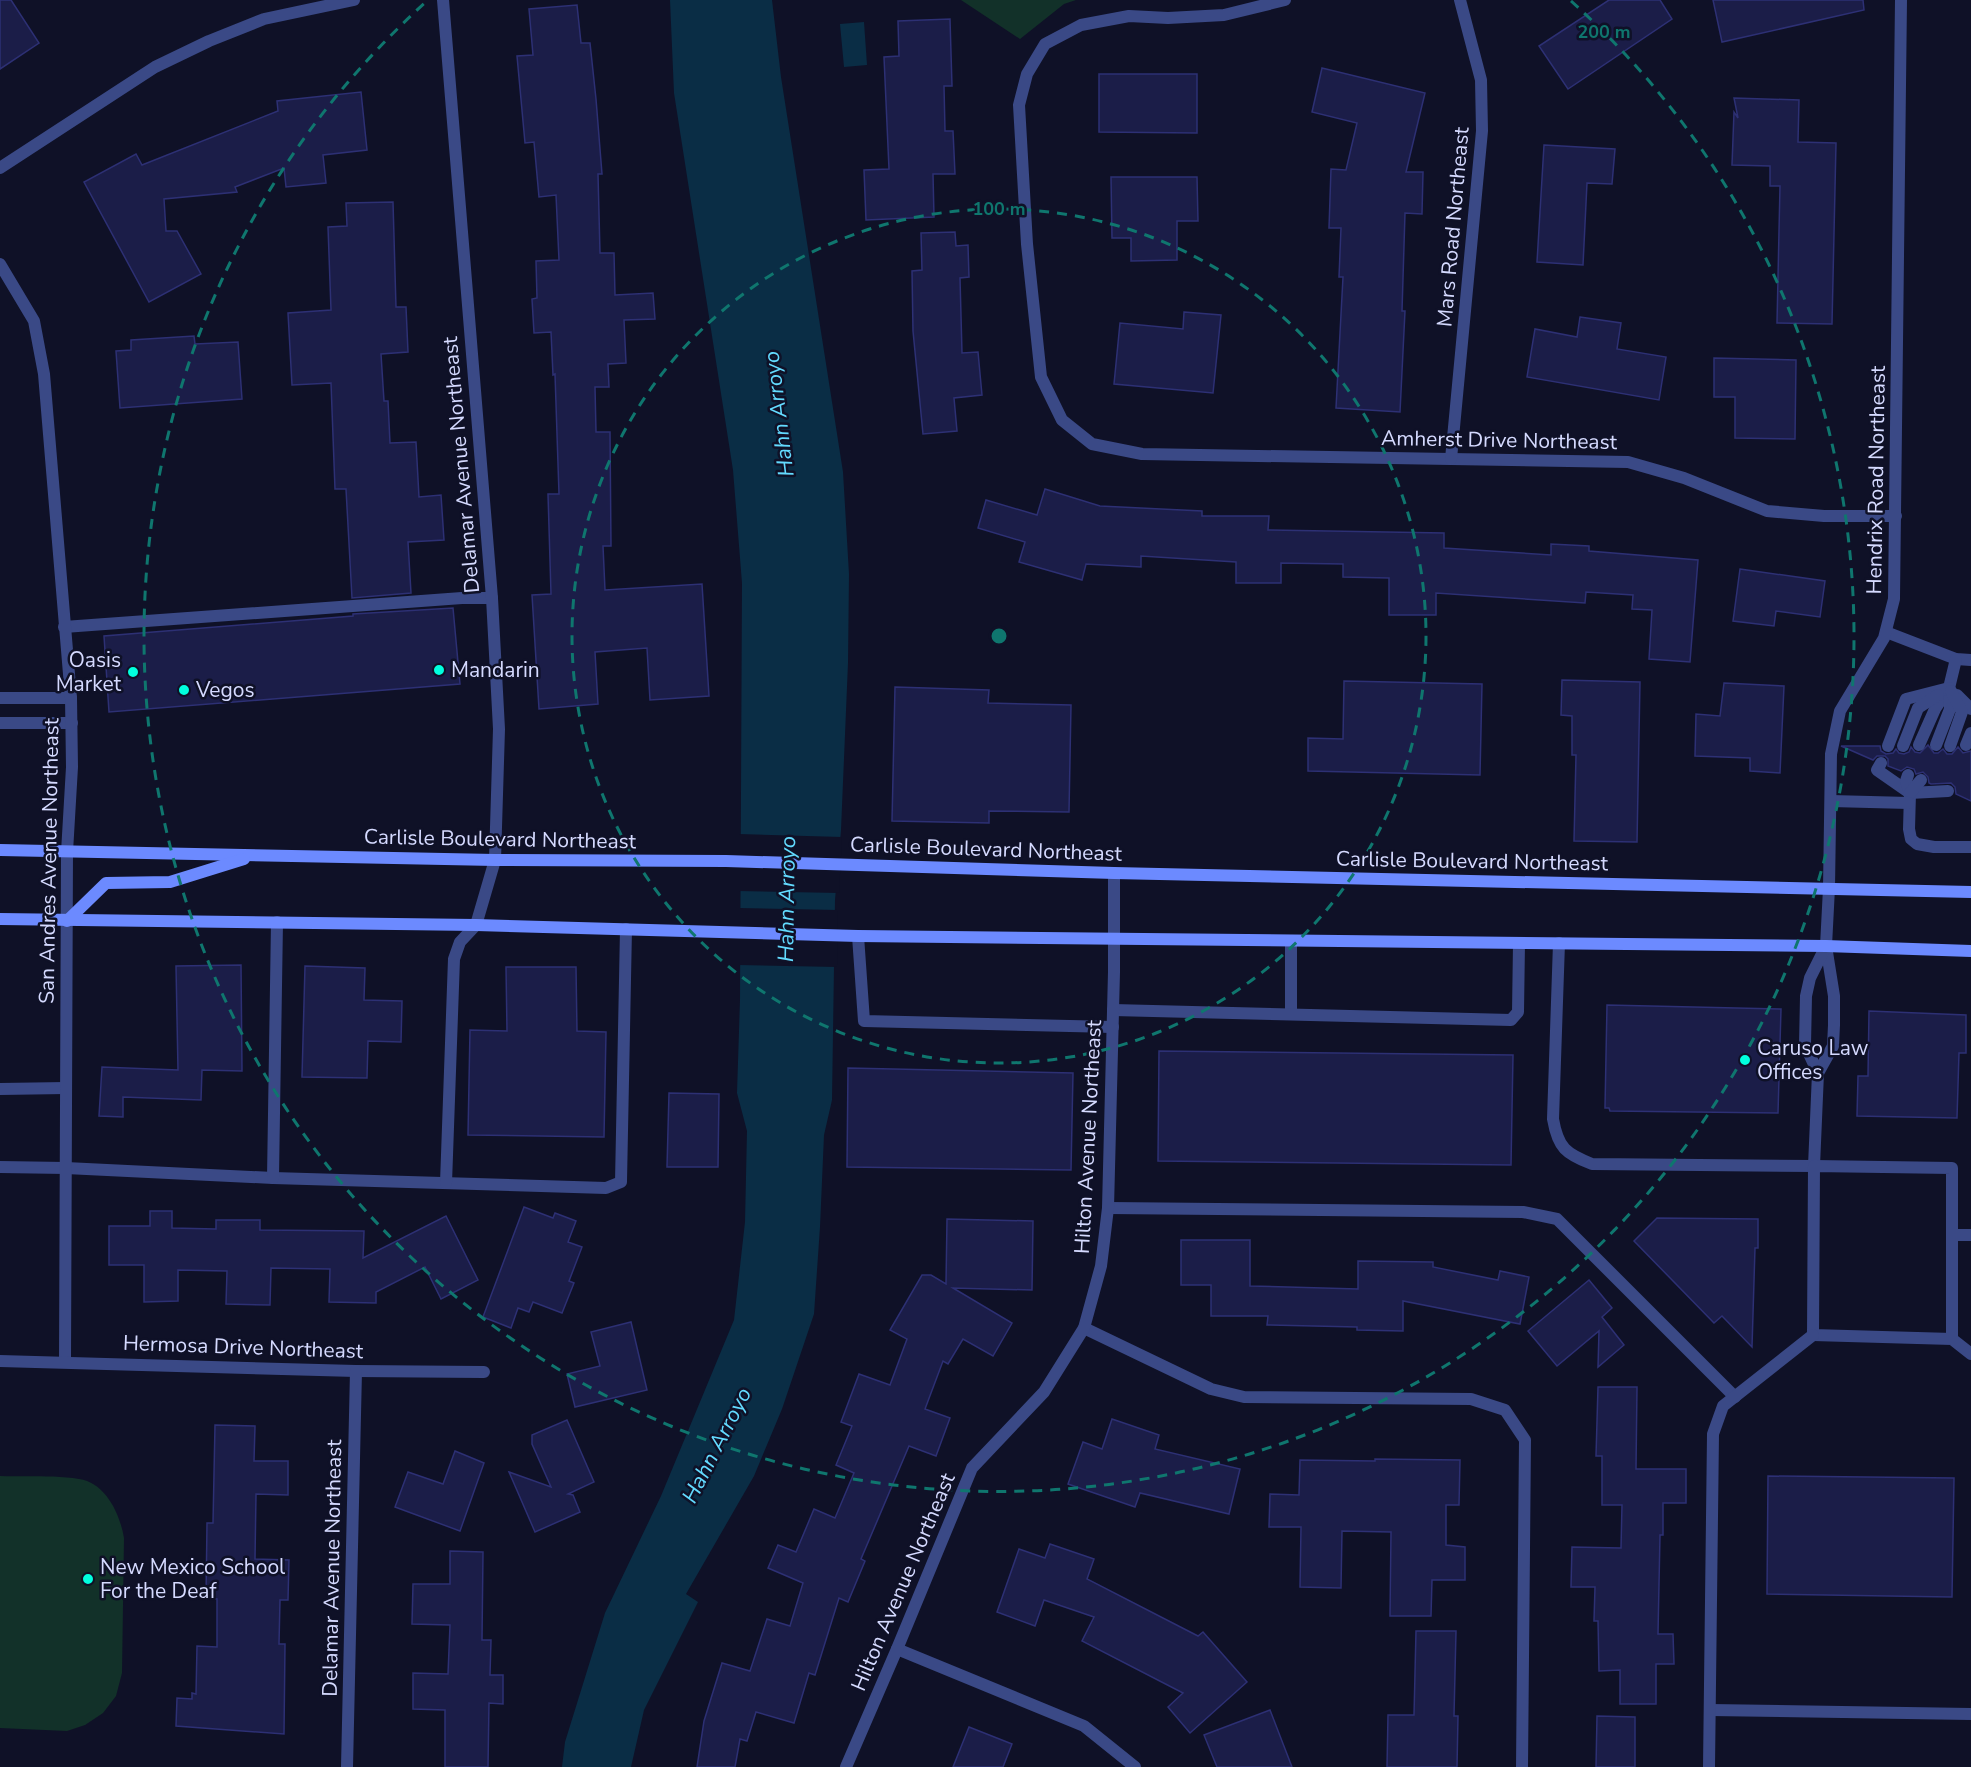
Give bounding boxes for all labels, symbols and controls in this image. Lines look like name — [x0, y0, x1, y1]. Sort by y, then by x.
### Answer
text: 200 m — [1577, 20, 1631, 44]
street label: Mars Road Northeast — [1430, 125, 1476, 328]
text: 100 m — [972, 197, 1026, 221]
street label: Delamar Avenue Northeast — [436, 335, 486, 594]
water label: Hahn Arroyo — [756, 349, 802, 478]
street label: Hendrix Road Northeast — [1860, 365, 1892, 595]
street label: Amherst Drive Northeast — [1381, 424, 1618, 456]
centre of rings — [989, 626, 1009, 646]
place label: Oasis Market — [56, 646, 122, 698]
place label: Mandarin — [451, 656, 540, 684]
marker: Mandarin — [432, 663, 446, 677]
marker: Oasis Market — [126, 665, 140, 679]
place label: Vegos — [195, 676, 255, 704]
marker: Vegos — [177, 683, 191, 697]
street label: San Andres Avenue Northeast — [33, 717, 66, 1004]
street label: Carlisle Boulevard Northeast — [364, 823, 637, 855]
street label: Carlisle Boulevard Northeast — [850, 830, 1123, 868]
water label: Hahn Arroyo — [771, 836, 803, 962]
street label: Carlisle Boulevard Northeast — [1336, 845, 1609, 877]
street label: Hilton Avenue Northeast — [1068, 1019, 1108, 1255]
place label: Caruso Law Offices — [1757, 1034, 1869, 1086]
marker: Caruso Law Offices — [1738, 1053, 1752, 1067]
street label: Hermosa Drive Northeast — [122, 1329, 364, 1365]
water label: Hahn Arroyo — [675, 1382, 759, 1508]
street label: Delamar Avenue Northeast — [316, 1439, 348, 1697]
street label: Hilton Avenue Northeast — [844, 1468, 962, 1695]
place label: New Mexico School For the Deaf — [100, 1553, 286, 1605]
marker: New Mexico School For the Deaf — [81, 1572, 95, 1586]

